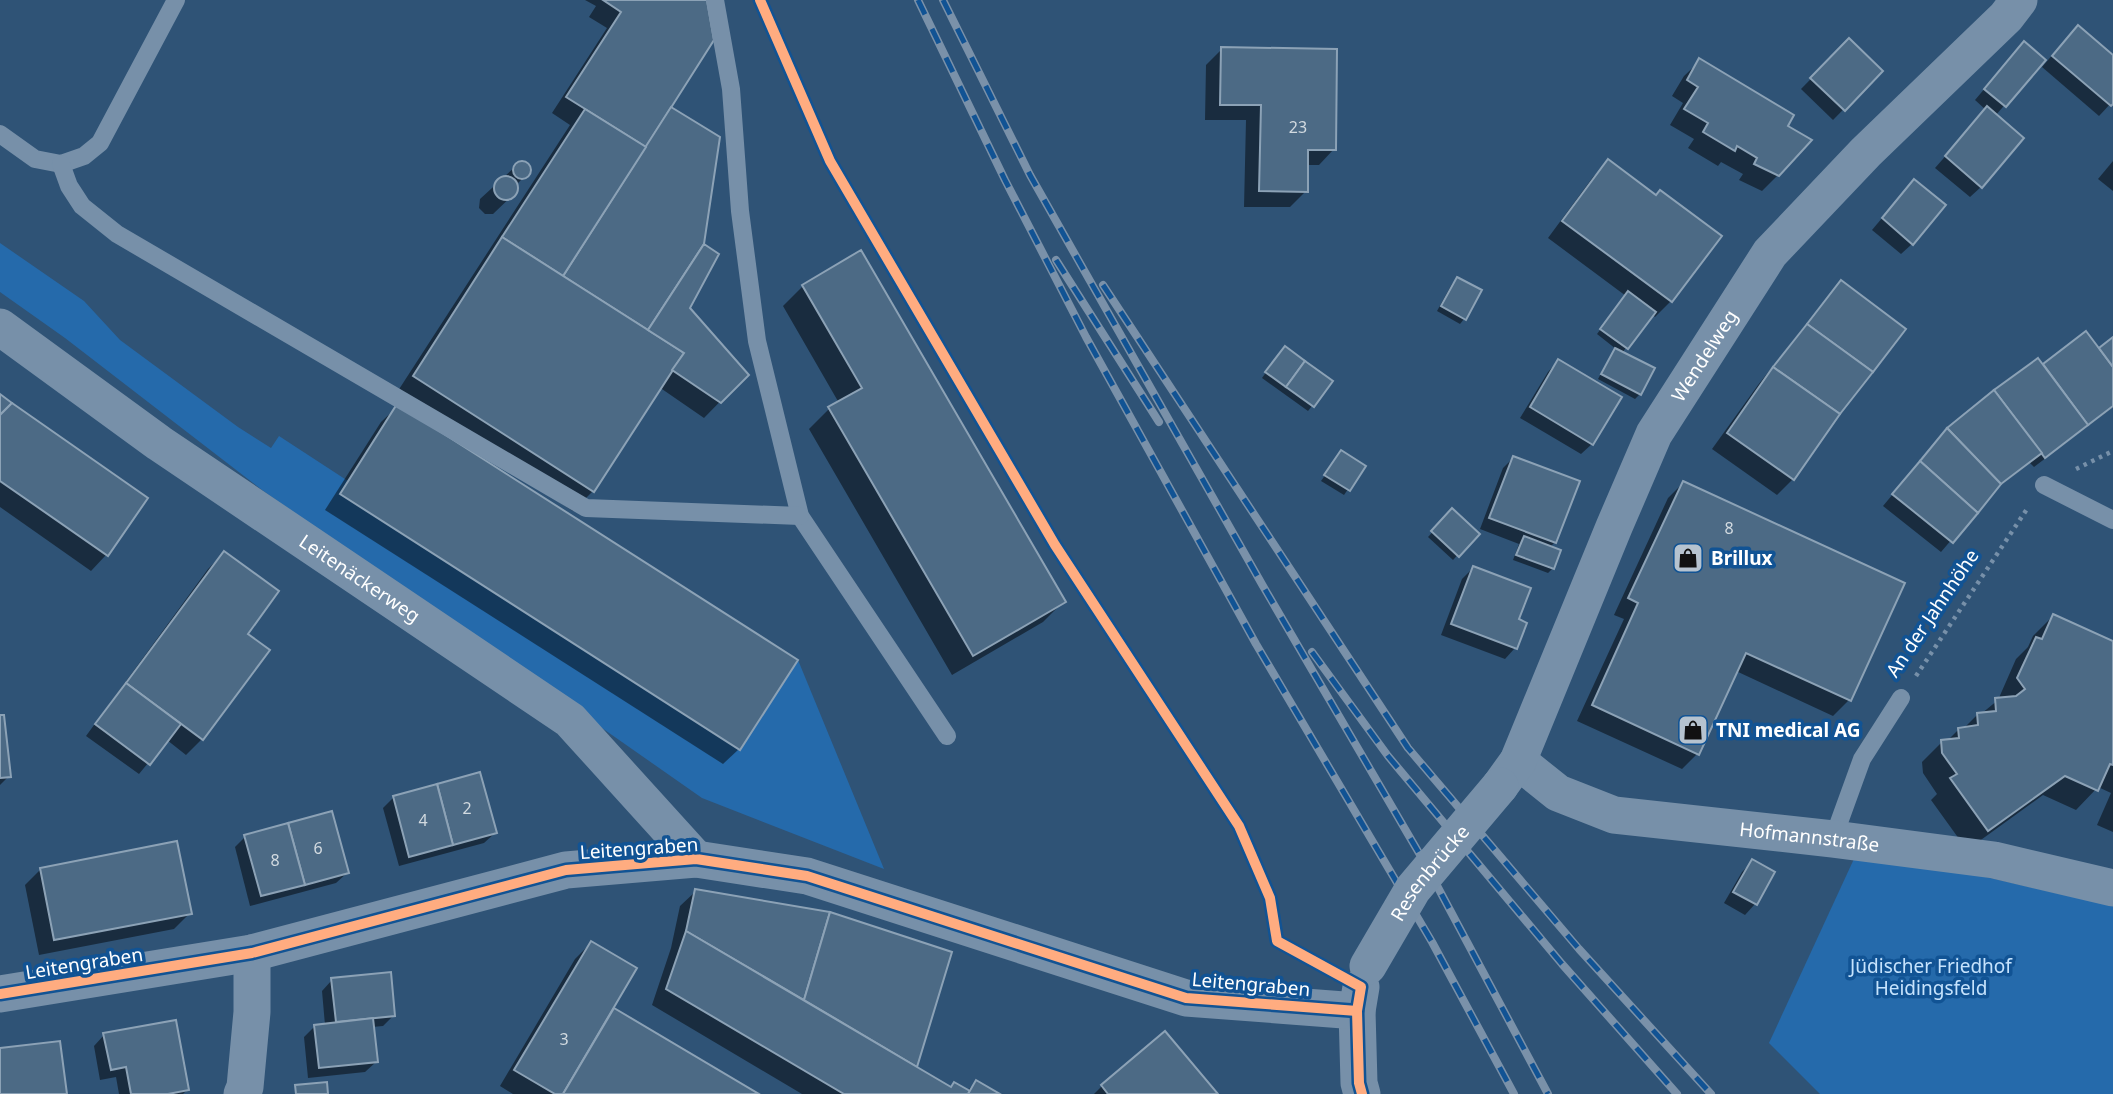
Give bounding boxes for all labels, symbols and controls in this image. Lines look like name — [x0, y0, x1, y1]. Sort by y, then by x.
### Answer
house number: 23 — [1289, 116, 1307, 138]
street label: Wendelweg — [1665, 305, 1743, 407]
house number: 8 — [1724, 517, 1734, 539]
street label: Leitenäckerweg — [294, 528, 425, 628]
shop icon: Brillux — [1671, 541, 1705, 575]
street label: An der Jahnhöhe — [1880, 544, 1984, 682]
place label: Brillux — [1711, 545, 1772, 571]
shop icon: TNI medical AG — [1676, 713, 1710, 747]
place label: TNI medical AG — [1716, 717, 1861, 743]
house number: 2 — [462, 797, 472, 819]
house number: 4 — [418, 809, 428, 831]
street label: Hofmannstraße — [1738, 816, 1881, 858]
street label: Resenbrücke — [1384, 819, 1475, 926]
street label: Leitengraben — [579, 831, 699, 865]
house number: 6 — [313, 837, 323, 859]
house number: 8 — [270, 849, 280, 871]
street label: Leitengraben — [23, 941, 145, 985]
park label: Jüdischer Friedhof Heidingsfeld — [1848, 953, 2013, 1001]
street label: Leitengraben — [1191, 966, 1311, 1002]
house number: 3 — [559, 1028, 569, 1050]

